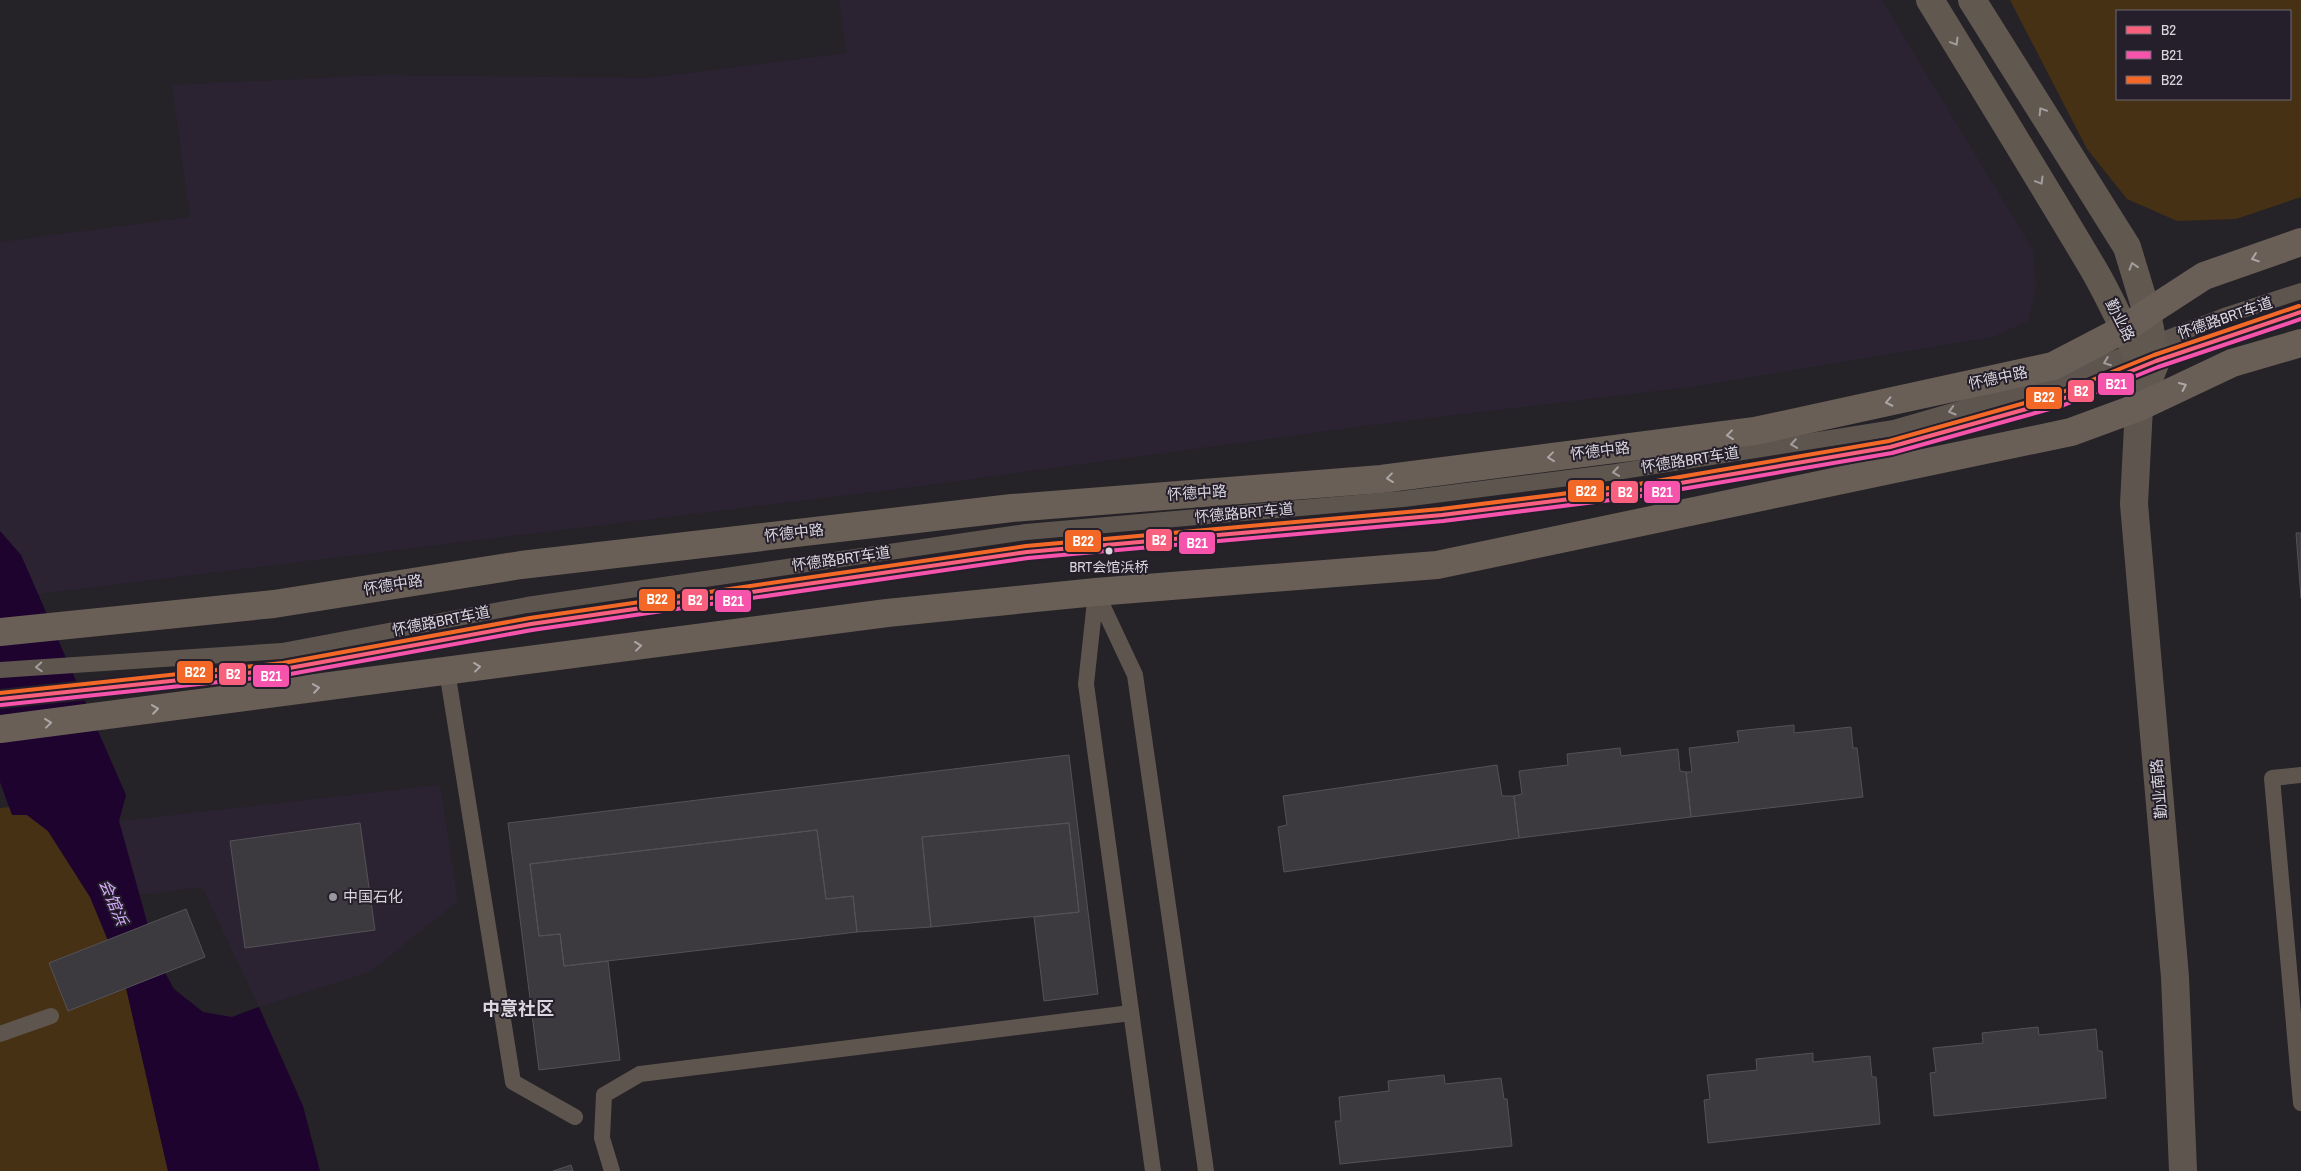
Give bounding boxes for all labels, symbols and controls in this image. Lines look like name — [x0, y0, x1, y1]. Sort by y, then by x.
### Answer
legend — [2116, 10, 2291, 100]
text: B2 — [2161, 19, 2176, 40]
one-way arrow — [1949, 36, 1959, 45]
text: B21 — [2161, 44, 2183, 65]
text: B22 — [2161, 69, 2183, 90]
one-way arrow — [2039, 108, 2048, 117]
one-way arrow — [2033, 175, 2043, 184]
one-way arrow — [2251, 252, 2260, 262]
one-way arrow — [2128, 262, 2138, 270]
street label: 怀德路BRT车道 — [2174, 291, 2275, 344]
street label: 勤业路 — [2101, 295, 2140, 345]
one-way arrow — [2103, 356, 2112, 366]
street label: 怀德中路 — [1966, 361, 2029, 394]
line badge: B21 — [2097, 372, 2135, 396]
text: B21 — [2105, 375, 2127, 393]
line badge: B2 — [2067, 379, 2095, 403]
text: B2 — [2074, 382, 2088, 400]
one-way arrow — [2178, 382, 2187, 392]
line badge: B22 — [2025, 386, 2063, 410]
text: B22 — [2033, 388, 2055, 406]
one-way arrow — [1884, 396, 1893, 407]
one-way arrow — [1949, 405, 1957, 415]
one-way arrow — [1725, 429, 1733, 440]
street label: 怀德中路 — [1569, 436, 1631, 465]
one-way arrow — [1789, 438, 1798, 448]
street label: 怀德路BRT车道 — [1639, 441, 1741, 478]
one-way arrow — [1547, 451, 1555, 462]
one-way arrow — [1611, 466, 1619, 477]
one-way arrow — [1386, 472, 1394, 483]
line badge: B22 — [1567, 479, 1605, 503]
street label: 怀德中路 — [1166, 480, 1228, 505]
line badge: B2 — [1610, 480, 1639, 504]
line badge: B21 — [1643, 480, 1681, 504]
text: B22 — [1575, 482, 1597, 500]
text: B2 — [1618, 483, 1632, 501]
text: B21 — [1651, 483, 1673, 501]
street label: 怀德路BRT车道 — [1194, 498, 1294, 527]
street label: 怀德中路 — [763, 518, 825, 547]
line badge: B2 — [1145, 528, 1173, 552]
line badge: B22 — [1064, 529, 1102, 553]
text: B2 — [1152, 531, 1166, 549]
line badge: B21 — [1178, 531, 1216, 555]
text: B22 — [1072, 532, 1094, 550]
text: B21 — [1186, 534, 1208, 552]
street label: 怀德路BRT车道 — [790, 541, 892, 576]
marker: BRT会馆浜桥 — [1104, 546, 1114, 556]
place label: BRT会馆浜桥 — [1070, 558, 1148, 576]
street label: 怀德中路 — [362, 569, 424, 600]
line badge: B22 — [638, 588, 676, 612]
line badge: B2 — [681, 588, 709, 612]
line badge: B21 — [714, 589, 752, 613]
text: B22 — [646, 590, 668, 608]
text: B2 — [688, 591, 702, 609]
text: B21 — [722, 592, 744, 610]
street label: 怀德路BRT车道 — [390, 601, 492, 640]
one-way arrow — [634, 641, 643, 651]
line badge: B22 — [176, 660, 214, 684]
one-way arrow — [35, 662, 43, 673]
line badge: B2 — [218, 662, 247, 686]
one-way arrow — [474, 662, 482, 673]
text: B22 — [184, 663, 206, 681]
line badge: B21 — [252, 664, 290, 688]
text: B2 — [226, 665, 240, 683]
text: B21 — [260, 667, 282, 685]
one-way arrow — [313, 683, 321, 694]
one-way arrow — [151, 705, 160, 715]
one-way arrow — [45, 718, 53, 729]
street label: 勤业南路 — [2145, 758, 2172, 820]
water label: 会馆浜 — [94, 876, 134, 930]
place label: 中国石化 — [343, 886, 403, 907]
marker: 中国石化 — [327, 891, 339, 903]
district label: 中意社区 — [482, 996, 554, 1021]

